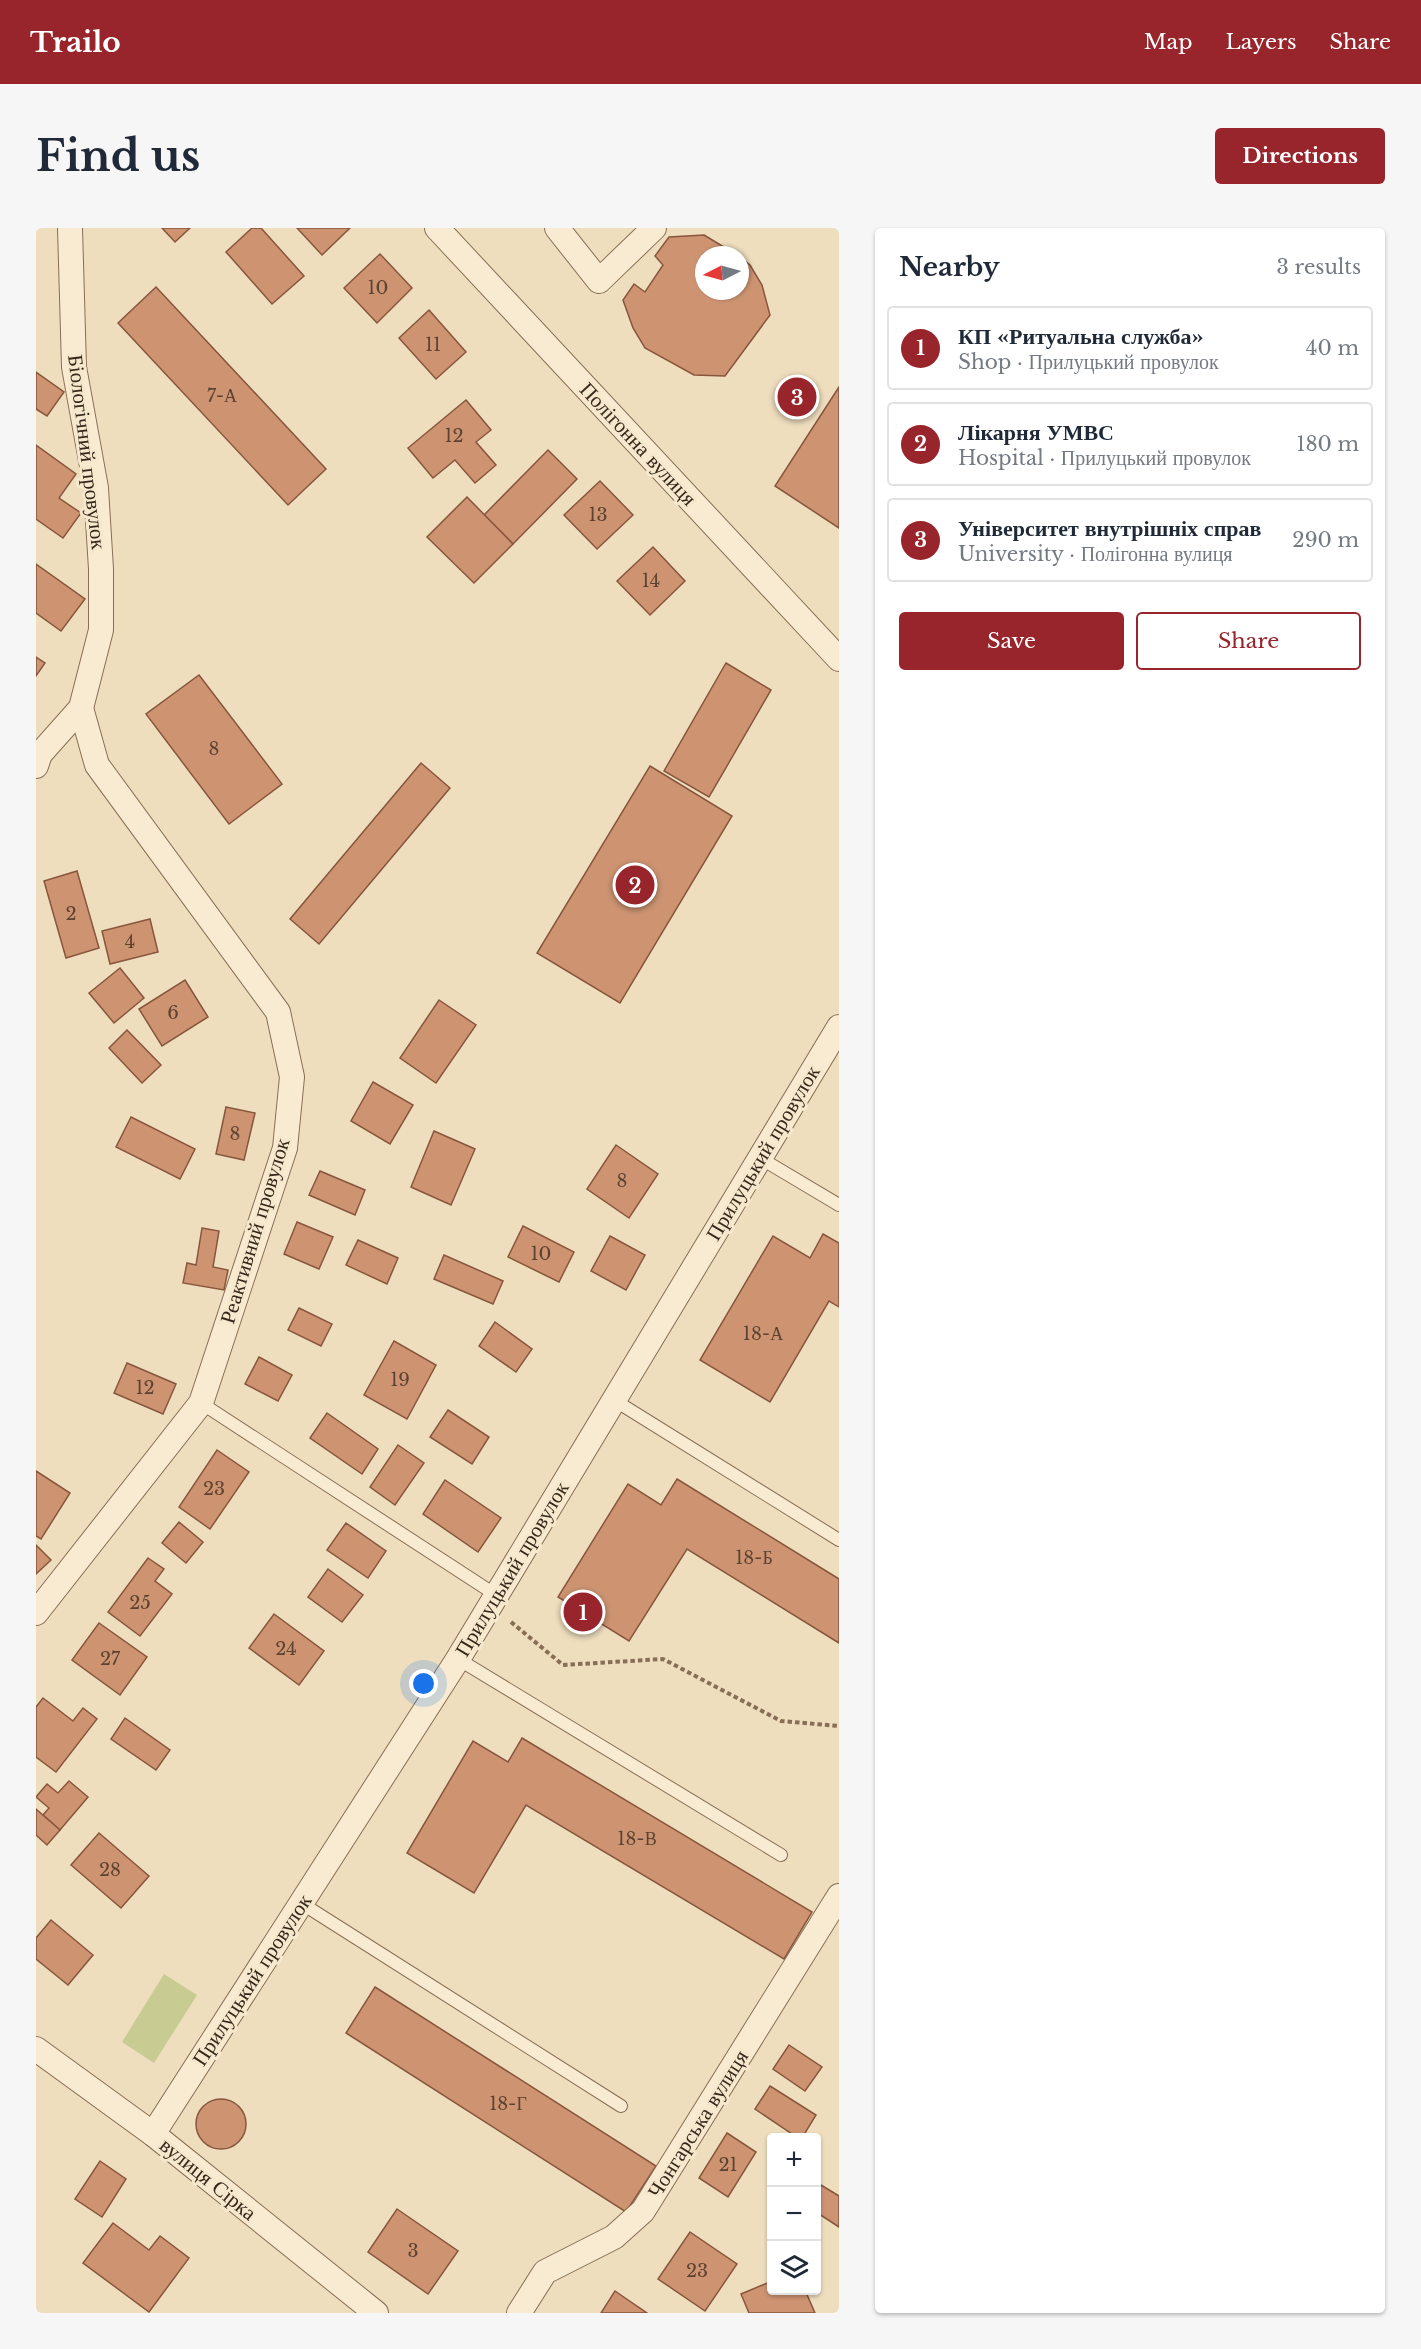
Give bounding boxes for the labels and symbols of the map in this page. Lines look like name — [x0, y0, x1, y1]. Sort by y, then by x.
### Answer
north arrow — [695, 246, 749, 300]
house number: 10 — [368, 277, 388, 299]
house number: 11 — [425, 334, 441, 356]
street label: Біологічний провулок — [62, 353, 112, 552]
pin: 3 — [778, 374, 816, 420]
street label: Полігонна вулиця — [574, 377, 702, 511]
house number: 7-А — [207, 385, 237, 407]
house number: 12 — [444, 425, 464, 447]
house number: 13 — [588, 504, 608, 526]
house number: 14 — [642, 570, 660, 592]
house number: 8 — [209, 738, 219, 760]
pin: 2 — [616, 862, 654, 908]
house number: 2 — [65, 903, 77, 925]
house number: 4 — [125, 931, 135, 953]
house number: 6 — [167, 1002, 179, 1024]
street label: Прилуцький провулок — [700, 1060, 826, 1245]
house number: 8 — [230, 1123, 240, 1145]
street label: Реактивний провулок — [214, 1134, 296, 1327]
house number: 8 — [617, 1170, 627, 1192]
house number: 10 — [531, 1243, 551, 1265]
house number: 18-А — [743, 1323, 783, 1345]
house number: 19 — [390, 1369, 410, 1391]
house number: 12 — [135, 1377, 155, 1399]
street label: Прилуцький провулок — [449, 1476, 575, 1661]
house number: 23 — [203, 1478, 225, 1500]
house number: 18-Б — [735, 1547, 773, 1569]
pin: 1 — [564, 1590, 602, 1634]
house number: 25 — [129, 1592, 151, 1614]
house number: 24 — [275, 1638, 297, 1660]
house number: 27 — [100, 1648, 121, 1670]
your location — [409, 1669, 438, 1698]
house number: 18-В — [617, 1828, 657, 1850]
house number: 28 — [99, 1859, 121, 1881]
street label: Прилуцький провулок — [187, 1889, 318, 2071]
street label: Чонгарська вулиця — [642, 2045, 754, 2203]
house number: 18-Г — [489, 2093, 527, 2115]
street label: вулиця Сірка — [154, 2132, 262, 2226]
house number: 21 — [718, 2154, 738, 2176]
house number: 3 — [407, 2240, 419, 2262]
house number: 23 — [686, 2260, 708, 2282]

